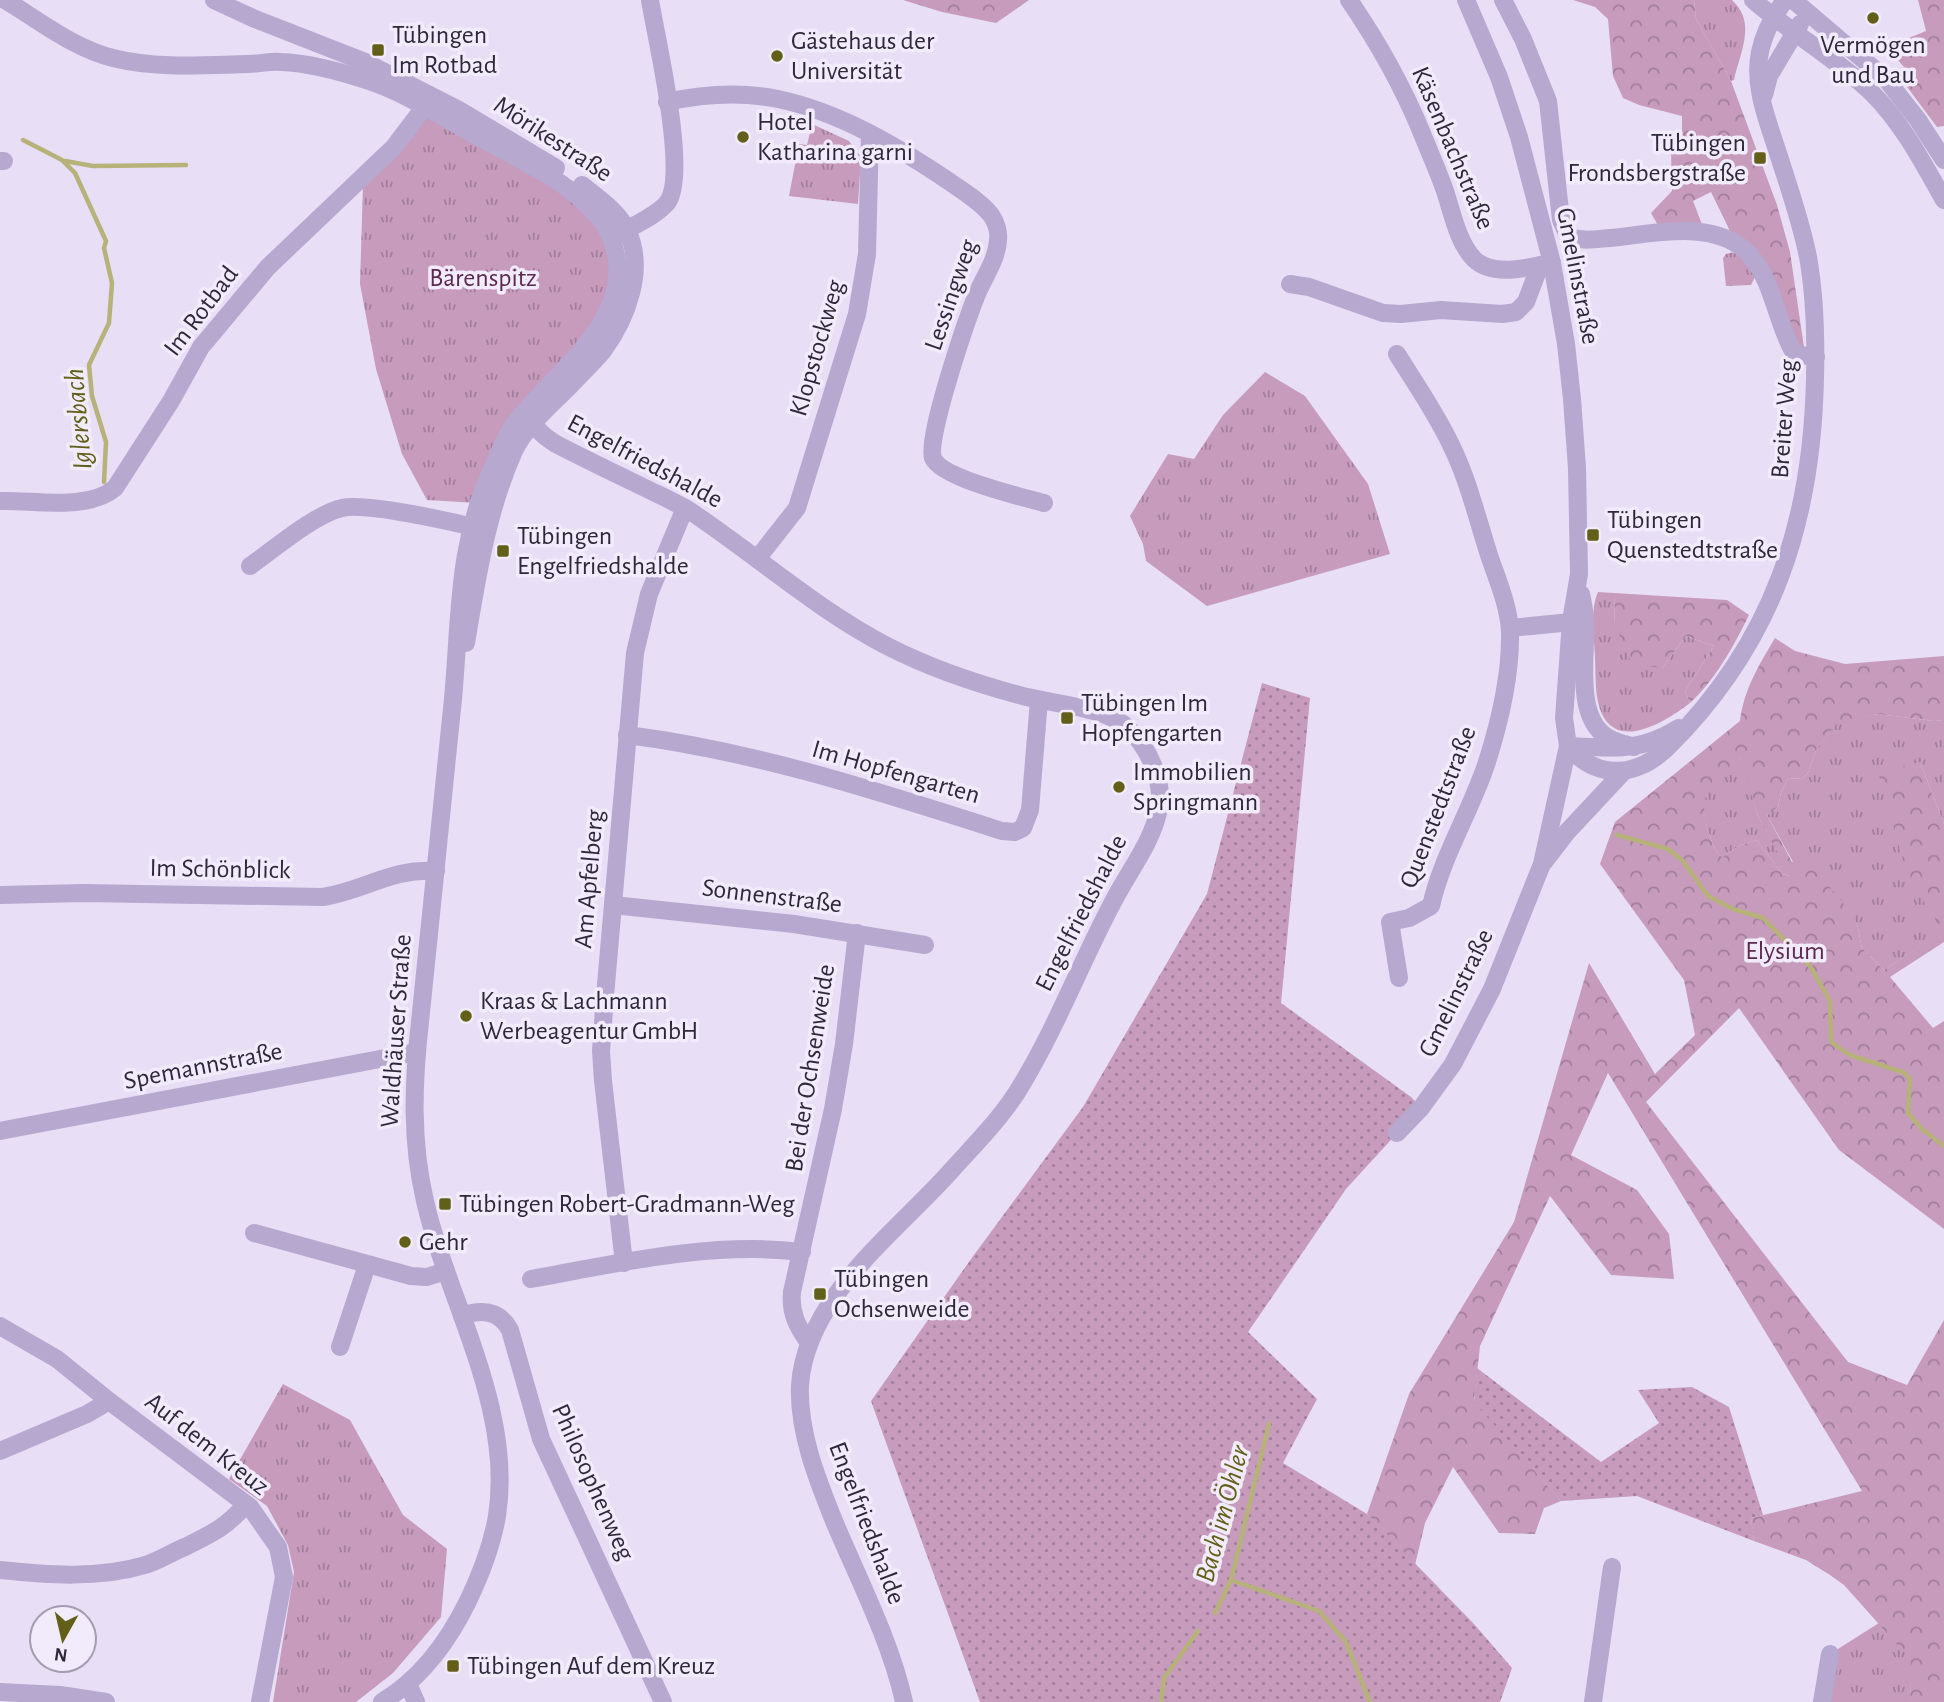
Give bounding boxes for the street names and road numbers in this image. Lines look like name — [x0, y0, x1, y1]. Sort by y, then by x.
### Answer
street label: Käsenbachstraße — [1407, 63, 1499, 233]
street label: Mörikestraße — [489, 91, 617, 187]
street label: Gmelinstraße — [1552, 206, 1604, 346]
street label: Lessingweg — [920, 236, 982, 354]
street label: Im Rotbad — [159, 261, 243, 361]
street label: Klopstockweg — [785, 277, 849, 419]
street label: Breiter Weg — [1767, 358, 1801, 479]
street label: Engelfriedshalde — [563, 409, 727, 513]
street label: Quenstedtstraße — [1395, 723, 1481, 891]
street label: Im Hopfengarten — [809, 736, 983, 808]
street label: Am Apfelberg — [570, 808, 608, 950]
street label: Engelfriedshalde — [1030, 831, 1132, 995]
street label: Im Schönblick — [149, 855, 291, 883]
street label: Sonnenstraße — [701, 875, 843, 917]
street label: Gmelinstraße — [1414, 925, 1498, 1061]
street label: Waldhäuser Straße — [376, 933, 416, 1129]
street label: Bei der Ochsenweide — [781, 962, 839, 1174]
street label: Spemannstraße — [121, 1038, 285, 1094]
street label: Auf dem Kreuz — [140, 1388, 274, 1500]
street label: Philosophenweg — [547, 1400, 639, 1564]
street label: Engelfriedshalde — [824, 1438, 910, 1608]

